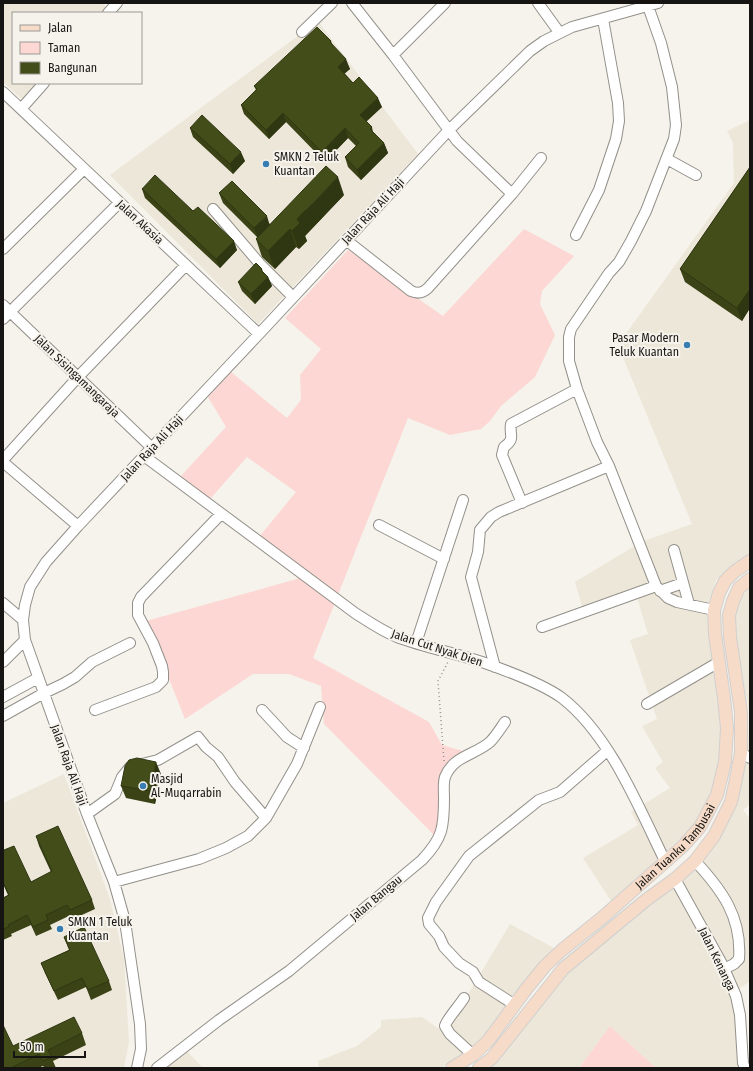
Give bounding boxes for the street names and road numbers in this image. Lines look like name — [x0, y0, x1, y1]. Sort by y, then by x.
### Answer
street label: Jalan Raja Ali Haji — [339, 175, 407, 247]
street label: Jalan Akasia — [114, 197, 166, 247]
street label: Jalan Sisingamangaraja — [31, 332, 123, 420]
street label: Jalan Raja Ali Haji — [118, 412, 186, 484]
street label: Jalan Cut Nyak Dien — [390, 627, 484, 669]
street label: Jalan Raja Ali Haji — [48, 722, 90, 808]
street label: Jalan Tuanku Tambusai — [632, 801, 718, 892]
street label: Jalan Bangau — [347, 872, 405, 924]
street label: Jalan Kenanga — [696, 925, 738, 993]

